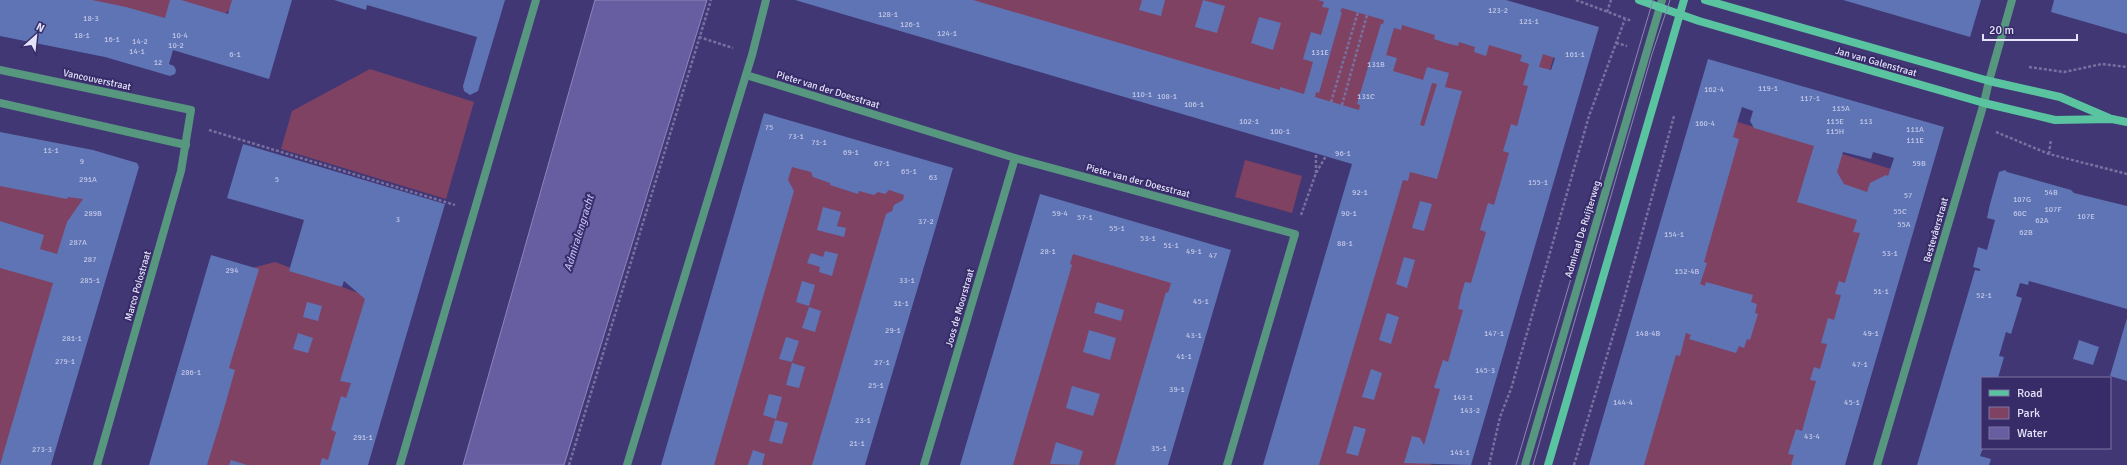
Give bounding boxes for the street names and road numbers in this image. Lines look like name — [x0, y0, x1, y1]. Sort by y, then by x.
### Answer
street label: Jan van Galenstraat — [1834, 45, 1919, 79]
street label: Vancouverstraat — [62, 67, 133, 93]
street label: Pieter van der Doesstraat — [775, 69, 881, 112]
street label: Pieter van der Doesstraat — [1085, 161, 1192, 201]
street label: Admiraal De Ruijterweg — [1563, 179, 1603, 279]
street label: Bestevâerstraat — [1921, 196, 1951, 264]
street label: Marco Polostraat — [122, 249, 154, 322]
street label: Joos de Moorstraat — [943, 267, 977, 349]

